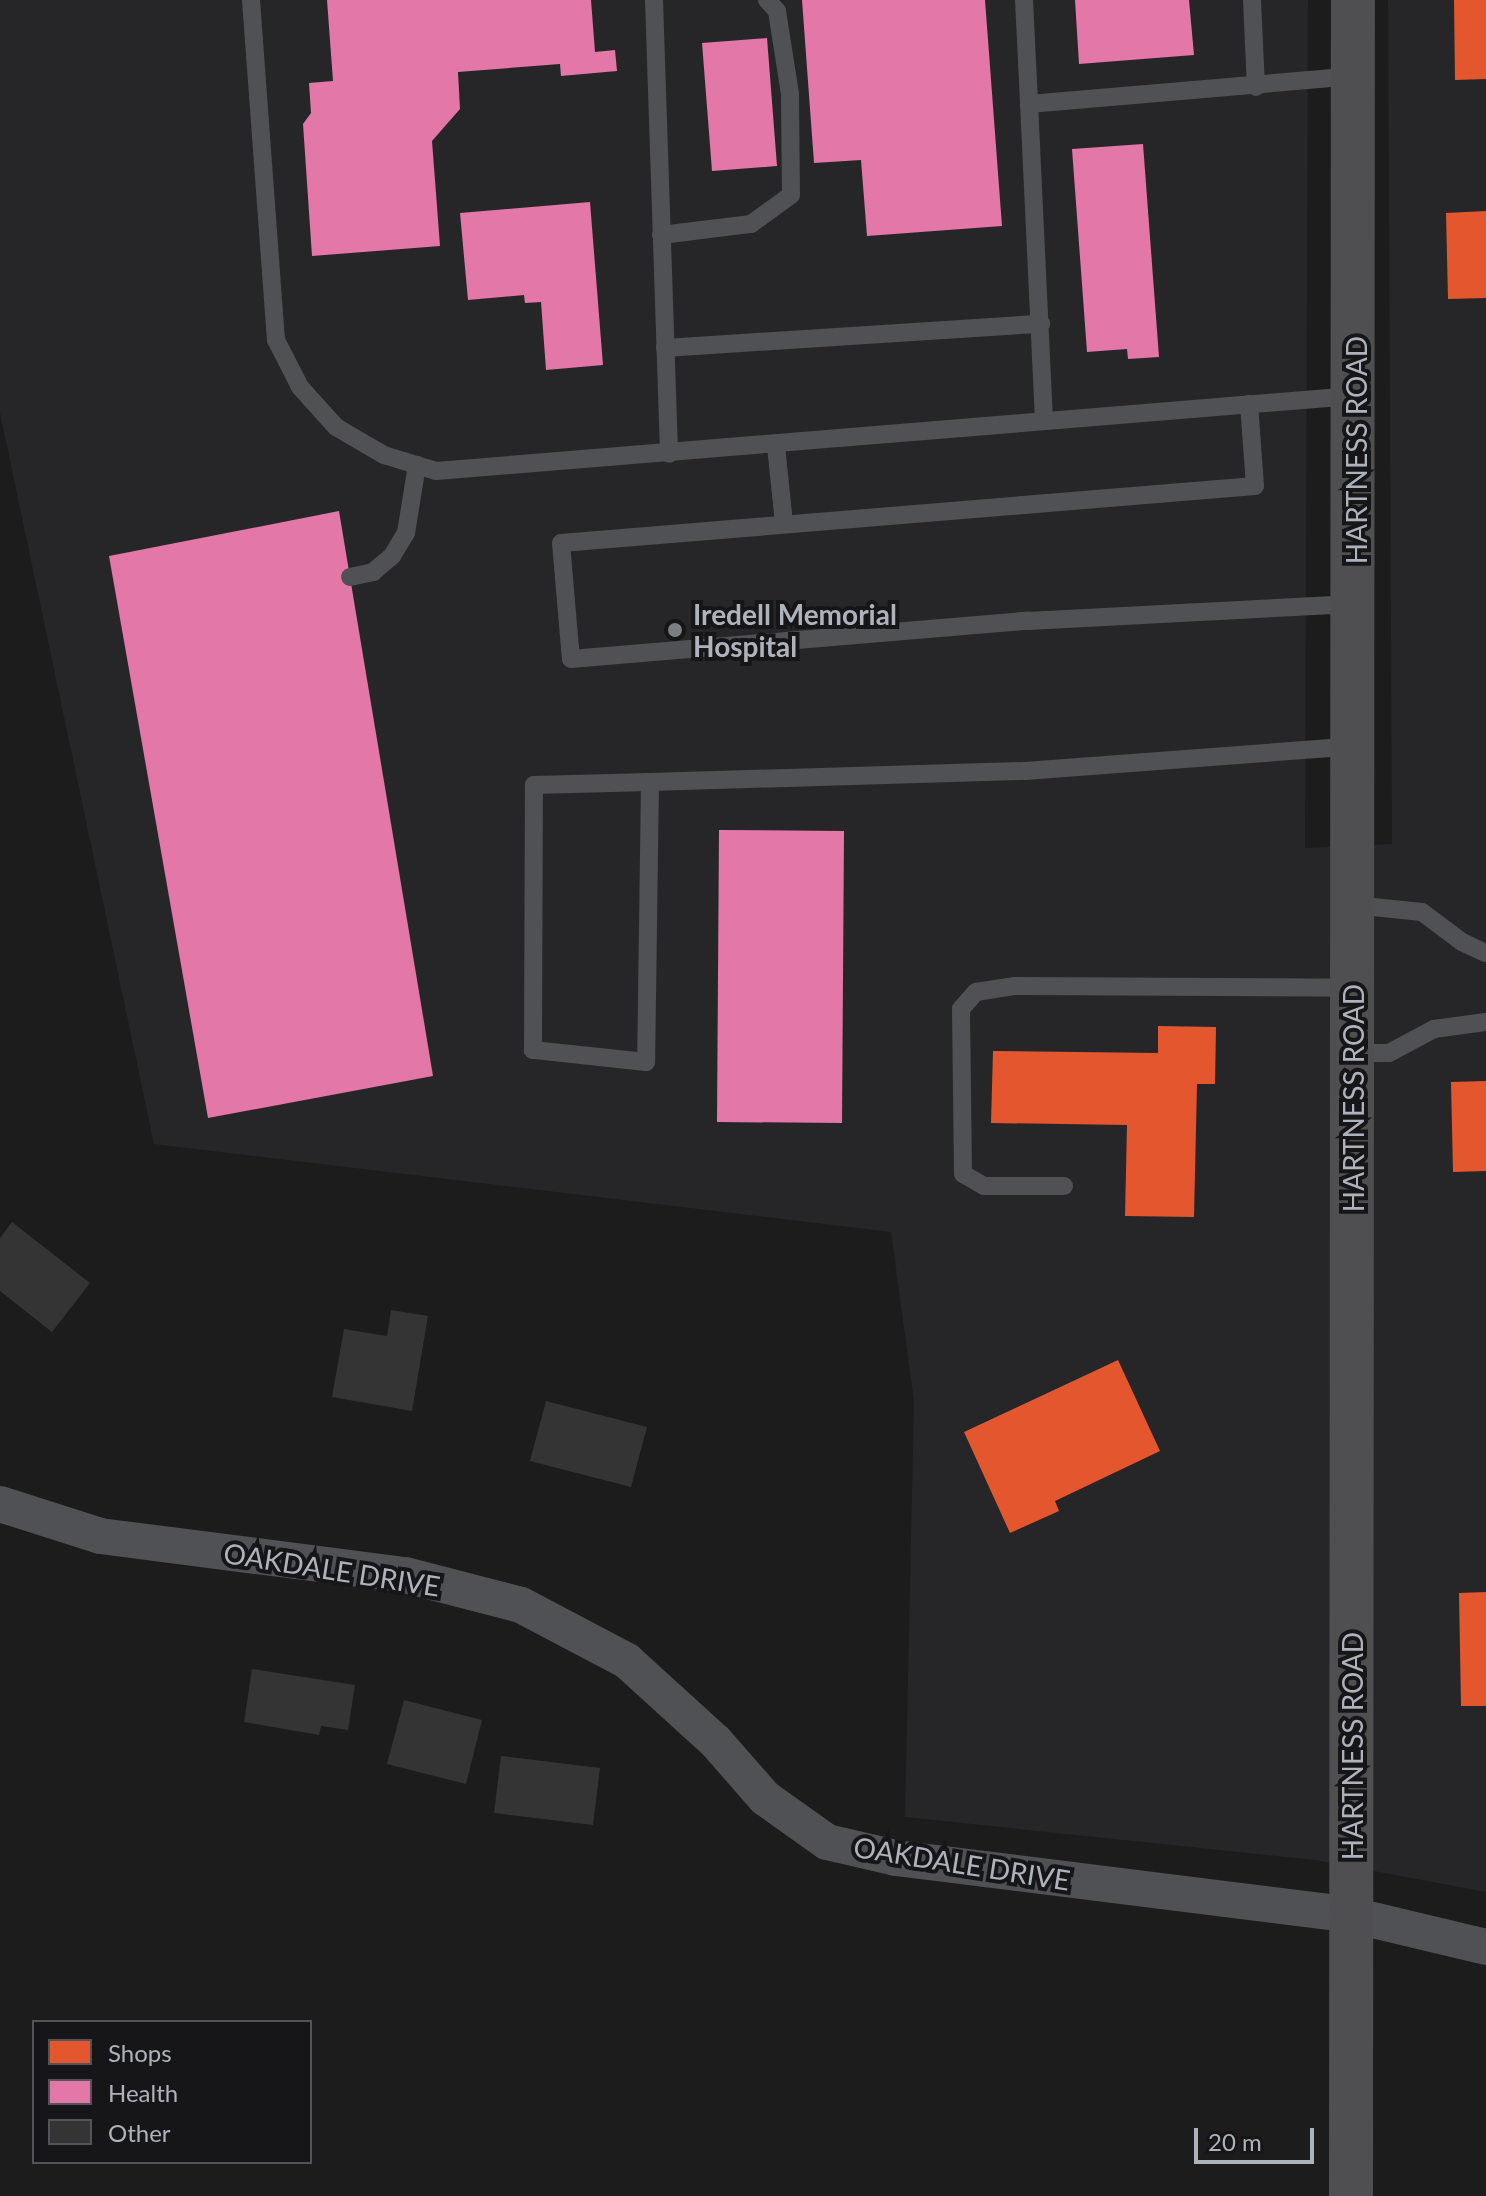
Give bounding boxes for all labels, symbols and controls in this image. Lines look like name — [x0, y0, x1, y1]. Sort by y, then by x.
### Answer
street label: HARTNESS ROAD — [1339, 336, 1373, 564]
place label: Iredell Memorial Hospital — [693, 597, 897, 663]
marker: Iredell Memorial Hospital — [664, 619, 686, 641]
street label: HARTNESS ROAD — [1336, 984, 1370, 1212]
street label: OAKDALE DRIVE — [221, 1535, 443, 1603]
street label: HARTNESS ROAD — [1335, 1632, 1369, 1860]
street label: OAKDALE DRIVE — [851, 1829, 1073, 1897]
legend — [32, 2020, 312, 2164]
text: Shops — [108, 2038, 172, 2067]
text: Health — [108, 2078, 178, 2107]
scale bar — [1198, 2112, 1318, 2162]
text: Other — [108, 2118, 171, 2147]
text: 20 m — [1208, 2127, 1262, 2156]

